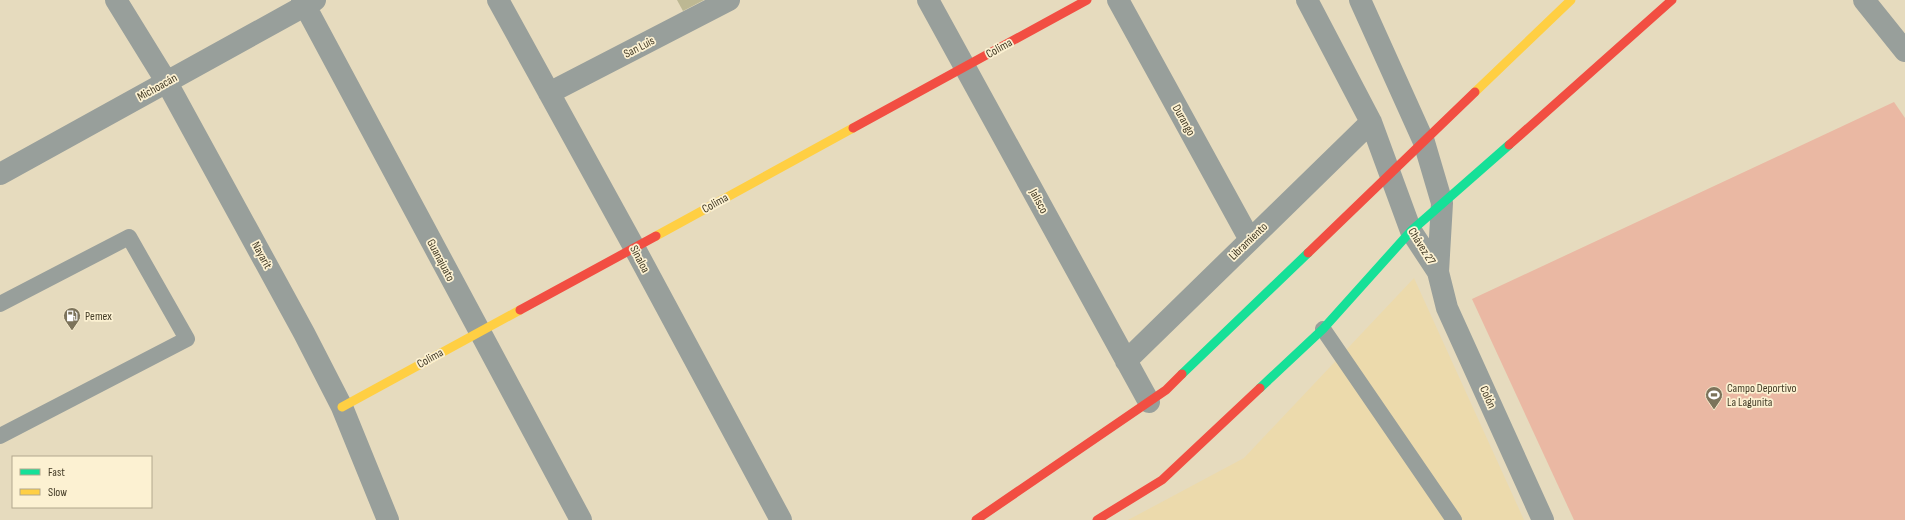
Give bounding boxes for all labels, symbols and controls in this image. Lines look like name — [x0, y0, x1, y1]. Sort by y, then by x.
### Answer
street label: San Luis — [621, 33, 657, 62]
street label: Colima — [983, 35, 1015, 62]
street label: Michoacán — [135, 70, 180, 104]
street label: Durango — [1169, 102, 1198, 139]
street label: Jalisco — [1025, 185, 1051, 216]
street label: Colima — [699, 190, 731, 217]
street label: Libramiento — [1226, 219, 1271, 263]
street label: Chávez 27 — [1404, 225, 1439, 268]
street label: Guanajuato — [423, 237, 458, 284]
street label: Nayarit — [248, 239, 275, 272]
street label: Sinaloa — [626, 243, 653, 276]
fuel station icon: Pemex — [62, 306, 82, 331]
place label: Pemex — [85, 309, 112, 324]
street label: Colima — [414, 345, 446, 372]
place label: Campo Deportivo La Lagunita — [1727, 381, 1797, 410]
street label: Colón — [1476, 384, 1499, 411]
sports icon: Campo Deportivo La Lagunita — [1704, 385, 1724, 410]
legend — [12, 456, 152, 508]
text: Fast — [48, 465, 65, 480]
text: Slow — [48, 485, 67, 500]

